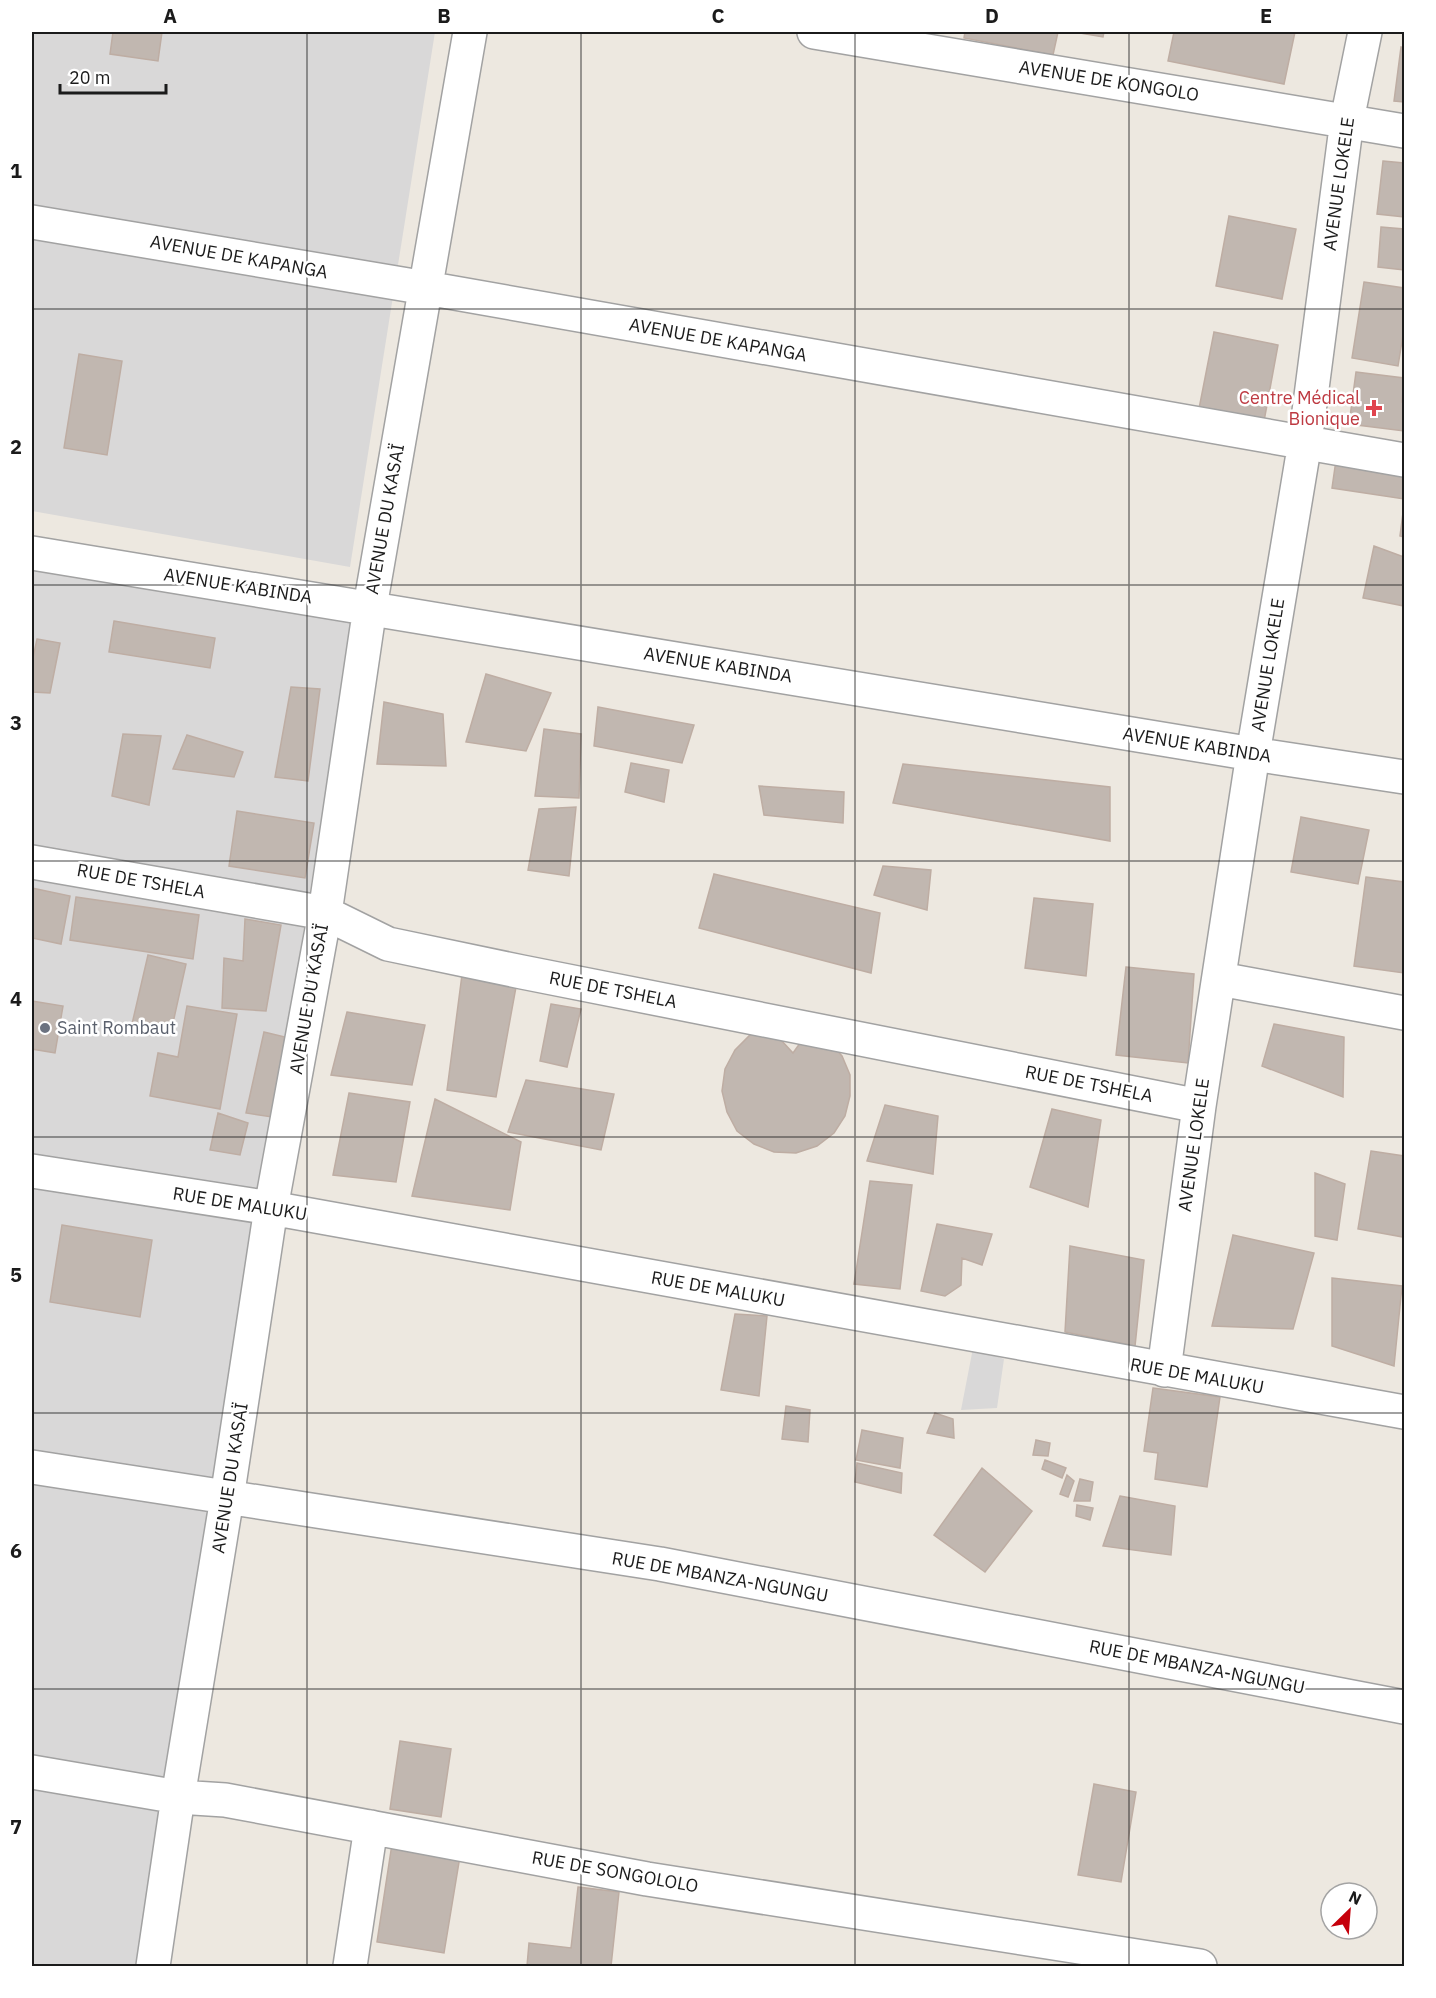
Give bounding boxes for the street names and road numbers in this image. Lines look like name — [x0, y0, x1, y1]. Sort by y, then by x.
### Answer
street label: AVENUE DE KONGOLO — [1018, 55, 1201, 106]
street label: AVENUE LOKELE — [1318, 116, 1359, 252]
street label: AVENUE DE KAPANGA — [148, 230, 330, 284]
street label: AVENUE DE KAPANGA — [627, 313, 809, 367]
street label: AVENUE DU KASAÏ — [360, 442, 409, 596]
street label: AVENUE KABINDA — [162, 562, 314, 609]
street label: AVENUE LOKELE — [1246, 597, 1289, 733]
street label: AVENUE KABINDA — [642, 641, 794, 688]
street label: AVENUE KABINDA — [1121, 721, 1273, 768]
street label: RUE DE TSHELA — [75, 858, 207, 903]
street label: AVENUE DU KASAÏ — [284, 922, 333, 1076]
street label: RUE DE TSHELA — [547, 966, 679, 1013]
street label: RUE DE TSHELA — [1023, 1060, 1155, 1107]
street label: AVENUE LOKELE — [1173, 1077, 1214, 1213]
street label: RUE DE MALUKU — [171, 1182, 309, 1225]
street label: RUE DE MALUKU — [649, 1265, 787, 1312]
street label: RUE DE MALUKU — [1128, 1352, 1266, 1399]
street label: AVENUE DU KASAÏ — [206, 1401, 253, 1555]
street label: RUE DE MBANZA-NGUNGU — [610, 1546, 830, 1607]
street label: RUE DE MBANZA-NGUNGU — [1087, 1634, 1307, 1699]
street label: RUE DE SONGOLOLO — [530, 1846, 700, 1897]

